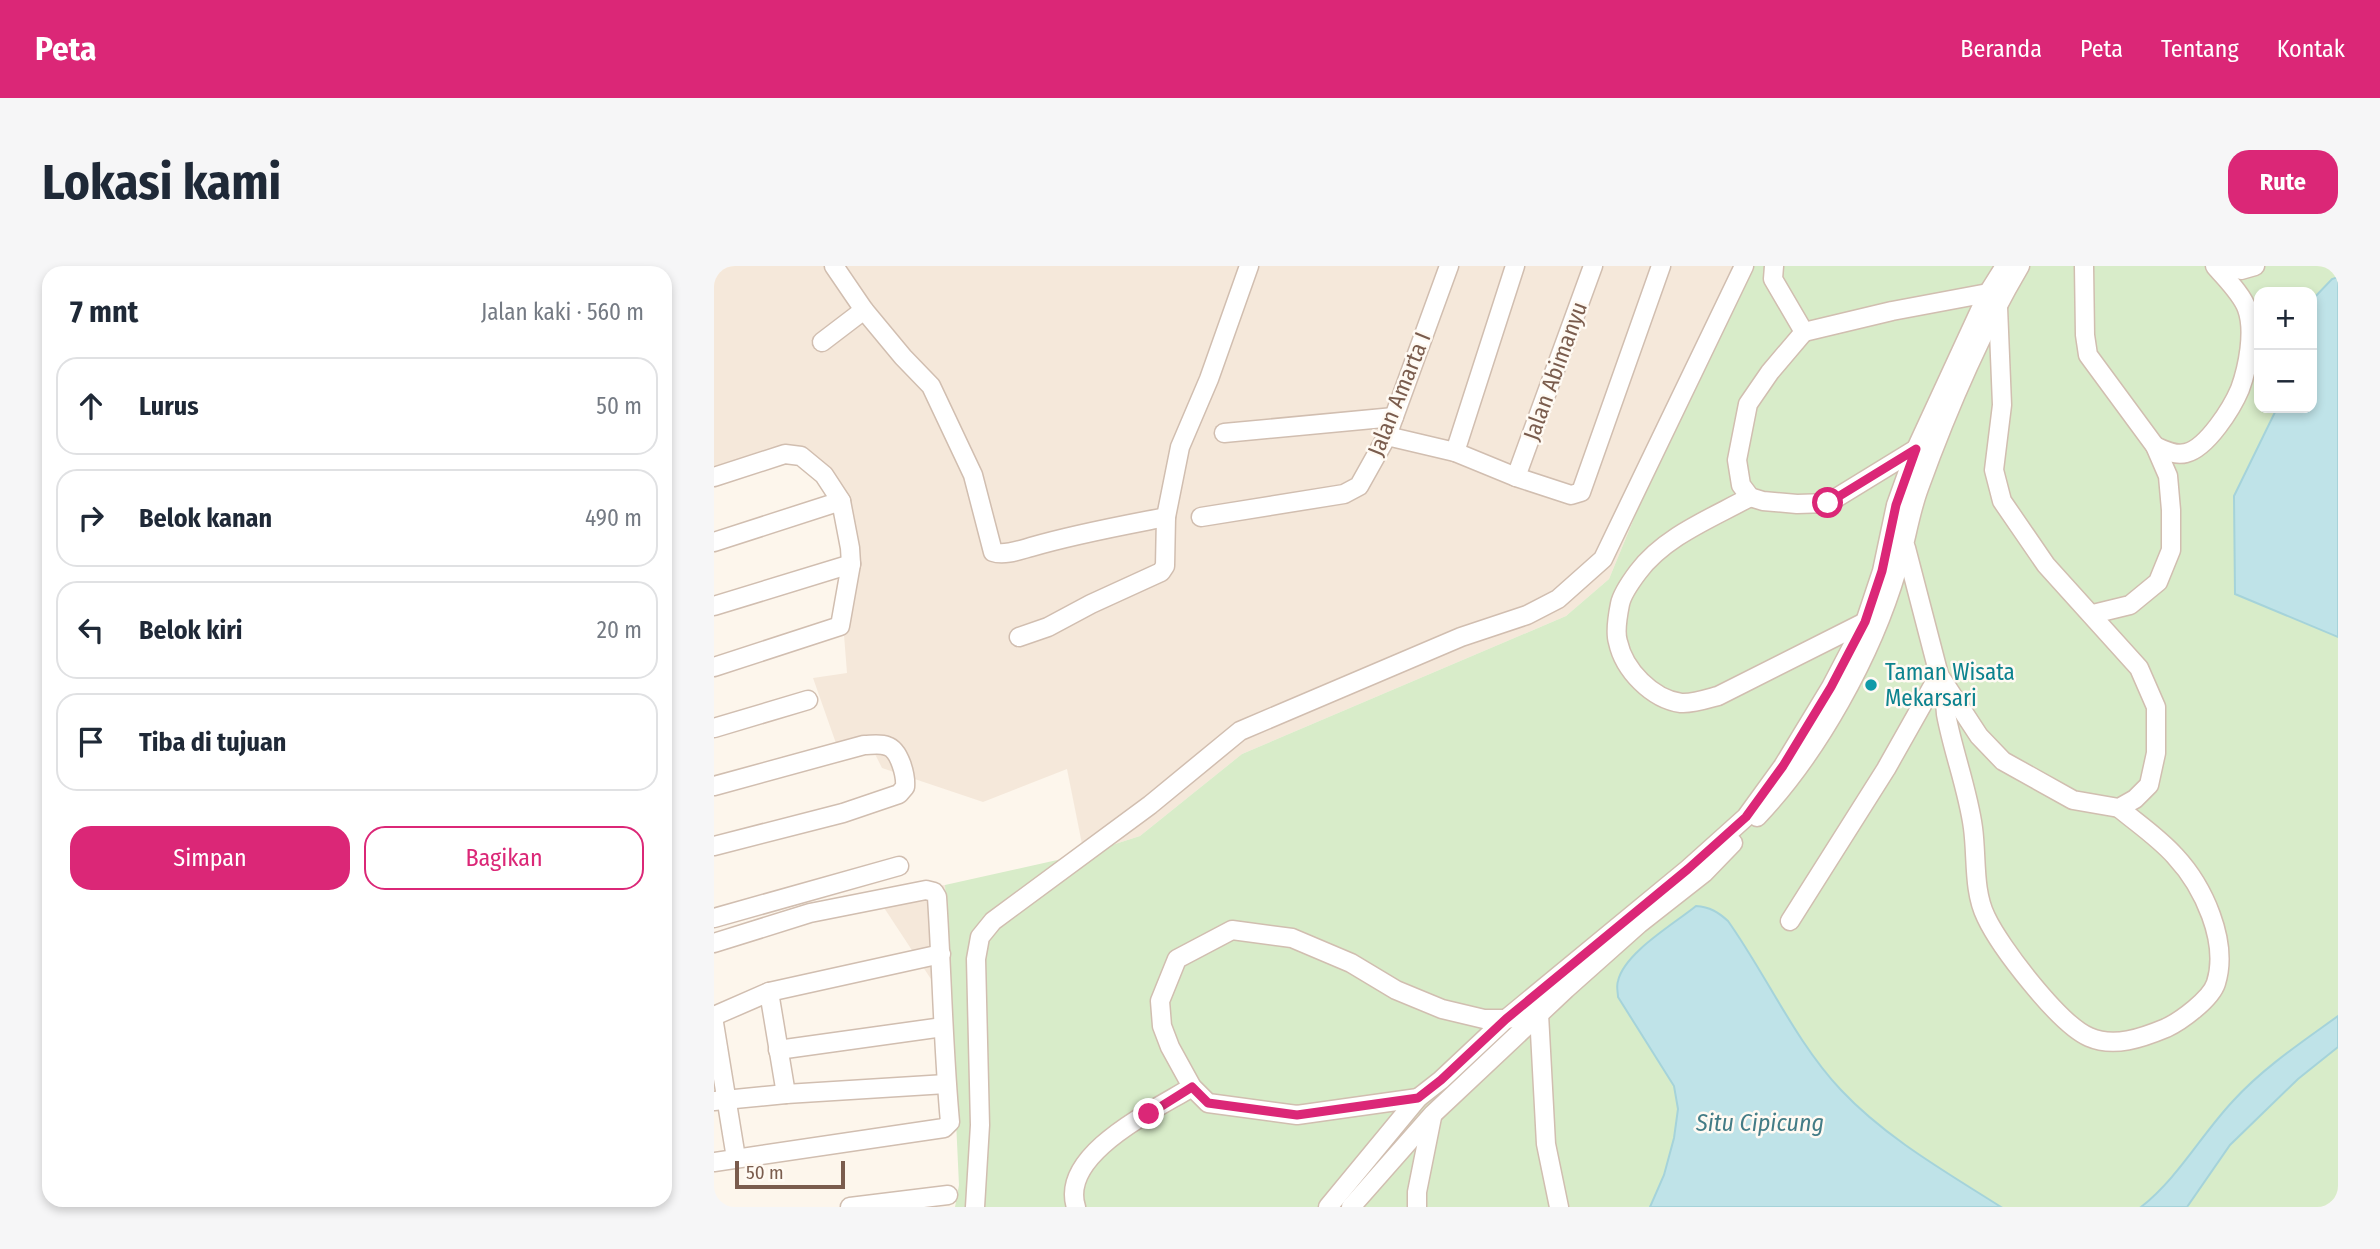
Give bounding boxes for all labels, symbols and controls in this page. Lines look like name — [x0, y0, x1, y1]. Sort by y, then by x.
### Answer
text: Peta — [35, 29, 96, 69]
text: Beranda — [1960, 35, 2042, 63]
text: Peta — [2080, 35, 2123, 63]
text: Tentang — [2161, 35, 2239, 63]
text: Kontak — [2277, 35, 2345, 63]
button: Rute — [2228, 150, 2338, 214]
text: Lokasi kami — [42, 153, 281, 212]
map controls — [2254, 287, 2317, 413]
button: + — [2254, 287, 2317, 350]
text: 7 mnt — [70, 294, 138, 330]
text: Jalan kaki · 560 m — [481, 298, 644, 326]
street label: Jalan Abimanyu — [1517, 298, 1593, 444]
street label: Jalan Amarta I — [1361, 328, 1437, 460]
button: − — [2254, 350, 2317, 413]
icon: ahead — [72, 387, 110, 425]
text: Lurus — [139, 391, 199, 422]
text: 50 m — [596, 392, 642, 420]
route start — [1812, 487, 1843, 518]
icon: right — [72, 499, 110, 537]
text: Belok kanan — [139, 503, 272, 534]
text: 490 m — [585, 504, 642, 532]
icon: left — [72, 611, 110, 649]
text: Belok kiri — [139, 615, 242, 646]
text: 20 m — [597, 616, 642, 644]
place label: Taman Wisata Mekarsari — [1885, 658, 2015, 712]
marker: Taman Wisata Mekarsari — [1863, 677, 1879, 693]
icon: arrive — [72, 723, 110, 761]
text: Tiba di tujuan — [139, 727, 286, 758]
button: Simpan — [70, 826, 350, 890]
button: Bagikan — [364, 826, 644, 890]
route end — [1133, 1098, 1164, 1129]
water label: Situ Cipicung — [1695, 1109, 1824, 1137]
scale bar — [735, 1158, 845, 1190]
text: 50 m — [746, 1161, 784, 1184]

